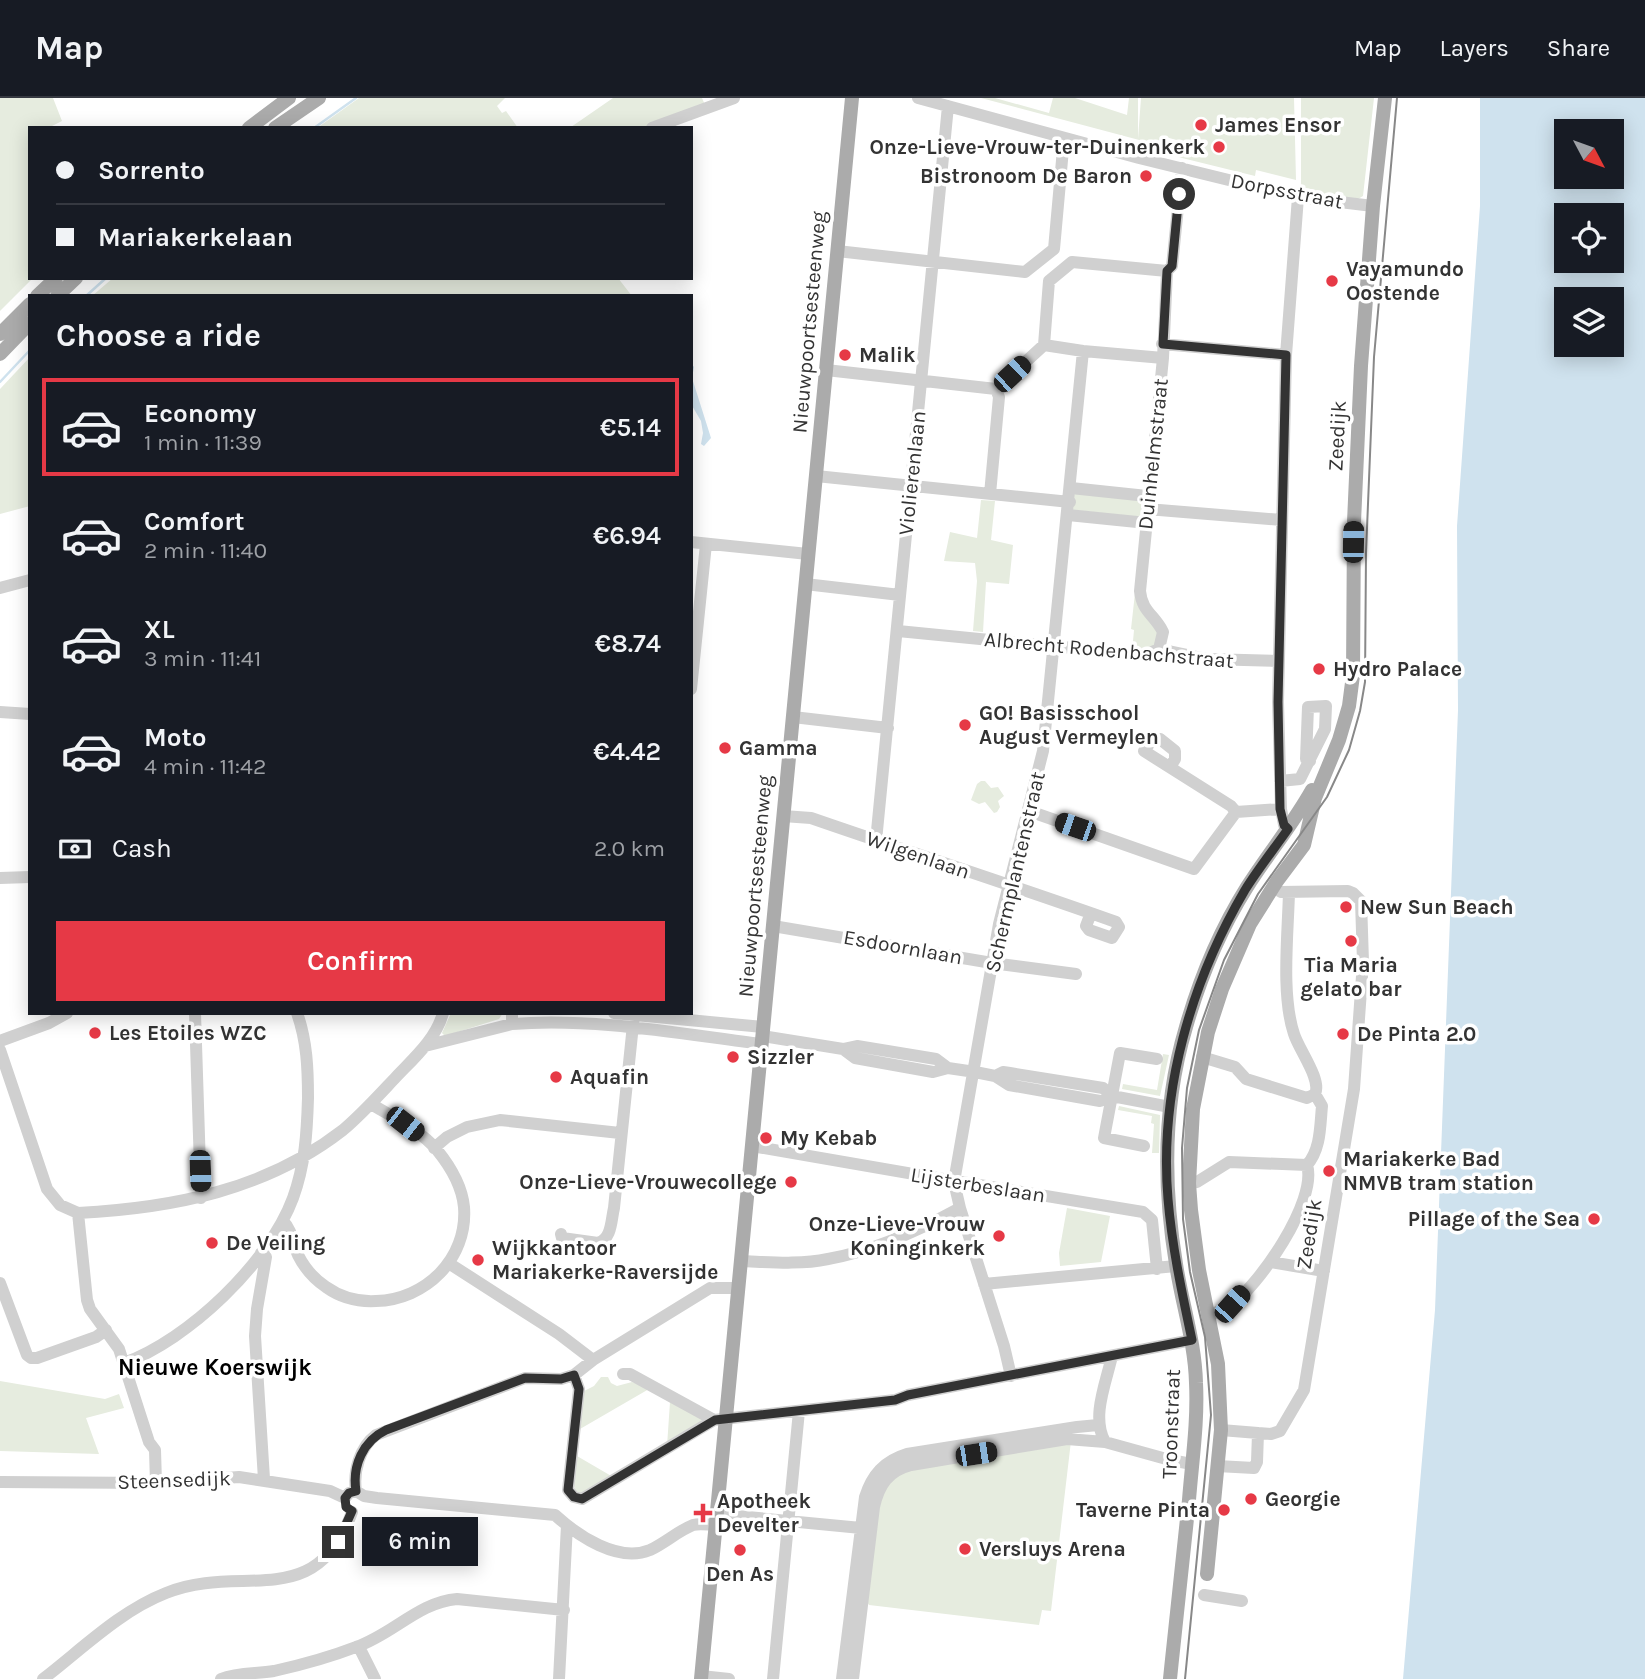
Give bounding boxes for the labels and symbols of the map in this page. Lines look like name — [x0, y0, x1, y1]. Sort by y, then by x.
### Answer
place label: James Ensor — [1215, 113, 1341, 137]
marker: James Ensor — [1193, 117, 1209, 133]
north arrow — [1554, 119, 1624, 189]
place label: Onze-Lieve-Vrouw-ter-Duinenkerk — [869, 135, 1206, 159]
marker: Onze-Lieve-Vrouw-ter-Duinenkerk — [1211, 139, 1227, 155]
place label: Bistronoom De Baron — [920, 164, 1132, 188]
marker: Bistronoom De Baron — [1138, 168, 1154, 184]
street label: Dorpsstraat — [1229, 168, 1345, 214]
route start — [1163, 178, 1195, 210]
street label: Nieuwpoortsesteenweg — [787, 210, 831, 434]
place label: Vayamundo Oostende — [1346, 257, 1464, 305]
marker: Vayamundo Oostende — [1324, 273, 1340, 289]
place label: Malik — [859, 343, 916, 367]
marker: Malik — [837, 347, 853, 363]
car — [990, 352, 1035, 396]
street label: Duinhelmstraat — [1133, 377, 1173, 531]
street label: Zeedijk — [1323, 400, 1351, 472]
street label: Violierenlaan — [894, 409, 930, 537]
car — [1343, 521, 1364, 563]
street label: Albrecht Rodenbachstraat — [983, 627, 1235, 673]
place label: Hydro Palace — [1333, 657, 1462, 681]
marker: Hydro Palace — [1311, 661, 1327, 677]
place label: GO! Basisschool August Vermeylen — [979, 701, 1159, 749]
marker: GO! Basisschool August Vermeylen — [957, 717, 973, 733]
place label: Gamma — [739, 736, 818, 760]
marker: Gamma — [717, 740, 733, 756]
street label: Schermplantenstraat — [980, 769, 1050, 975]
street label: Nieuwpoortsesteenweg — [733, 774, 777, 998]
car — [1052, 810, 1099, 844]
street label: Wilgenlaan — [863, 826, 973, 884]
place label: New Sun Beach — [1360, 895, 1514, 919]
marker: New Sun Beach — [1338, 899, 1354, 915]
street label: Esdoornlaan — [842, 925, 964, 969]
marker: Tia Maria gelato bar — [1343, 933, 1359, 949]
place label: Tia Maria gelato bar — [1301, 953, 1402, 1001]
place label: Les Etoiles WZC — [109, 1021, 267, 1045]
place label: De Pinta 2.0 — [1357, 1022, 1476, 1046]
marker: Les Etoiles WZC — [87, 1025, 103, 1041]
marker: De Pinta 2.0 — [1335, 1026, 1351, 1042]
place label: Sizzler — [747, 1045, 815, 1069]
marker: Sizzler — [725, 1049, 741, 1065]
place label: Aquafin — [570, 1065, 649, 1090]
marker: Aquafin — [548, 1069, 564, 1085]
car — [382, 1103, 429, 1145]
place label: My Kebab — [780, 1126, 877, 1150]
marker: My Kebab — [758, 1130, 774, 1146]
place label: Mariakerke Bad NMVB tram station — [1343, 1147, 1534, 1195]
car — [189, 1150, 212, 1192]
street label: Lijsterbeslaan — [909, 1163, 1047, 1207]
marker: Mariakerke Bad NMVB tram station — [1321, 1163, 1337, 1179]
place label: Onze-Lieve-Vrouwecollege — [519, 1170, 777, 1194]
marker: Onze-Lieve-Vrouwecollege — [783, 1174, 799, 1190]
street label: Zeedijk — [1292, 1197, 1326, 1271]
place label: Pillage of the Sea — [1408, 1207, 1580, 1231]
marker: Pillage of the Sea — [1586, 1211, 1602, 1227]
place label: Onze-Lieve-Vrouw Koninginkerk — [809, 1212, 986, 1260]
marker: Onze-Lieve-Vrouw Koninginkerk — [991, 1228, 1007, 1244]
place label: De Veiling — [226, 1231, 325, 1255]
marker: De Veiling — [204, 1235, 220, 1251]
place label: Wijkkantoor Mariakerke-Raversijde — [492, 1236, 718, 1284]
marker: Wijkkantoor Mariakerke-Raversijde — [470, 1252, 486, 1268]
car — [1211, 1281, 1254, 1327]
district label: Nieuwe Koerswijk — [118, 1354, 312, 1381]
street label: Troonstraat — [1157, 1369, 1185, 1479]
car — [954, 1440, 999, 1468]
street label: Steensedijk — [117, 1466, 231, 1494]
place label: Georgie — [1265, 1487, 1341, 1511]
place label: Apotheek Develter — [717, 1489, 811, 1537]
marker: Georgie — [1243, 1491, 1259, 1507]
place label: Taverne Pinta — [1076, 1498, 1210, 1522]
marker: Taverne Pinta — [1216, 1502, 1232, 1518]
marker: Apotheek Develter — [695, 1505, 711, 1521]
callout: 6 min — [362, 1518, 478, 1566]
route end — [322, 1526, 354, 1558]
place label: Versluys Arena — [979, 1537, 1126, 1561]
marker: Versluys Arena — [957, 1541, 973, 1557]
marker: Den As — [732, 1542, 748, 1558]
place label: Den As — [706, 1562, 774, 1586]

